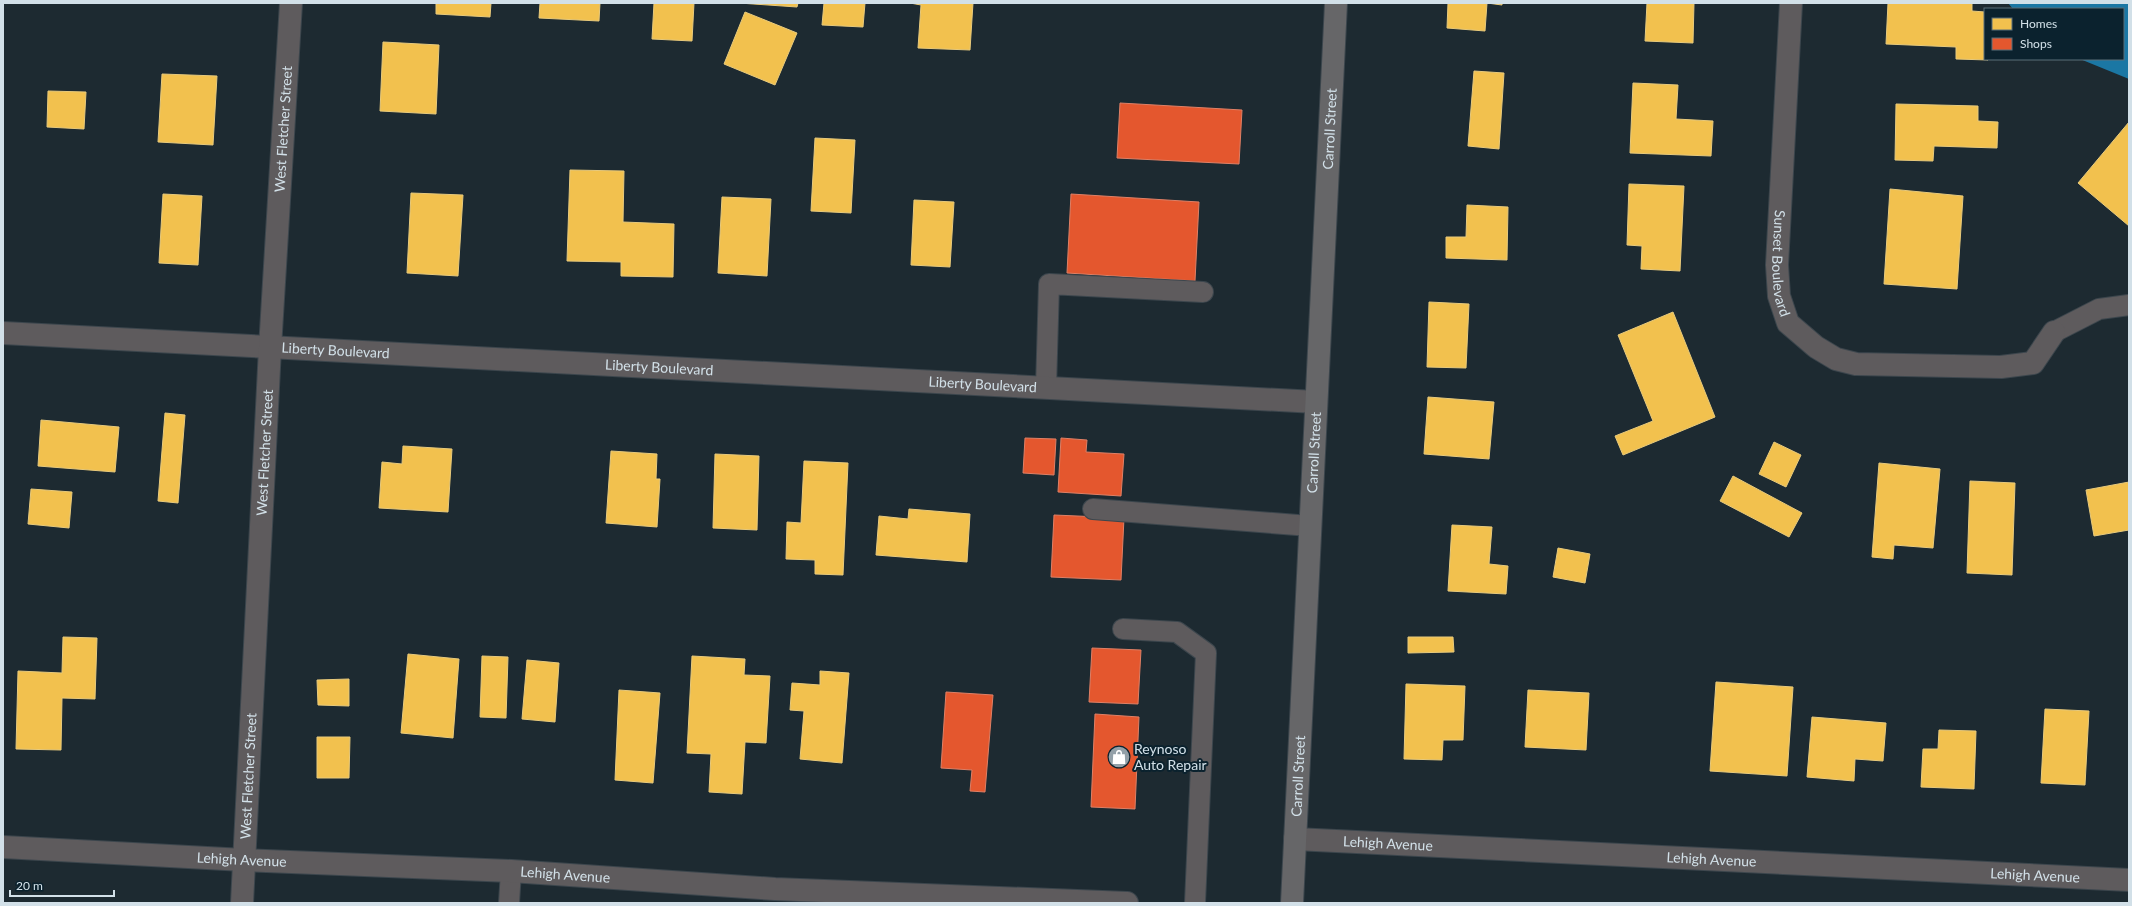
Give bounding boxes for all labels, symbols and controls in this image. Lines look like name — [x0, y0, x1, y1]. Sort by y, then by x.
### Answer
legend — [1984, 8, 2124, 60]
text: Homes — [2020, 16, 2057, 31]
text: Shops — [2020, 36, 2052, 51]
street label: West Fletcher Street — [270, 65, 295, 193]
street label: Carroll Street — [1319, 88, 1340, 170]
street label: Sunset Boulevard — [1769, 210, 1794, 319]
street label: Liberty Boulevard — [281, 339, 390, 361]
street label: Liberty Boulevard — [605, 356, 714, 378]
street label: Liberty Boulevard — [928, 373, 1037, 395]
street label: West Fletcher Street — [253, 389, 276, 516]
street label: Carroll Street — [1303, 411, 1324, 494]
street label: West Fletcher Street — [236, 713, 260, 840]
street label: Carroll Street — [1287, 735, 1308, 817]
place label: Reynoso Auto Repair — [1134, 740, 1207, 773]
shop icon: Reynoso Auto Repair — [1106, 744, 1132, 770]
street label: Lehigh Avenue — [1343, 832, 1433, 854]
street label: Lehigh Avenue — [196, 848, 287, 870]
street label: Lehigh Avenue — [1666, 848, 1757, 870]
street label: Lehigh Avenue — [520, 863, 611, 886]
street label: Lehigh Avenue — [1990, 864, 2080, 886]
scale bar — [10, 872, 114, 898]
text: 20 m — [16, 878, 43, 893]

